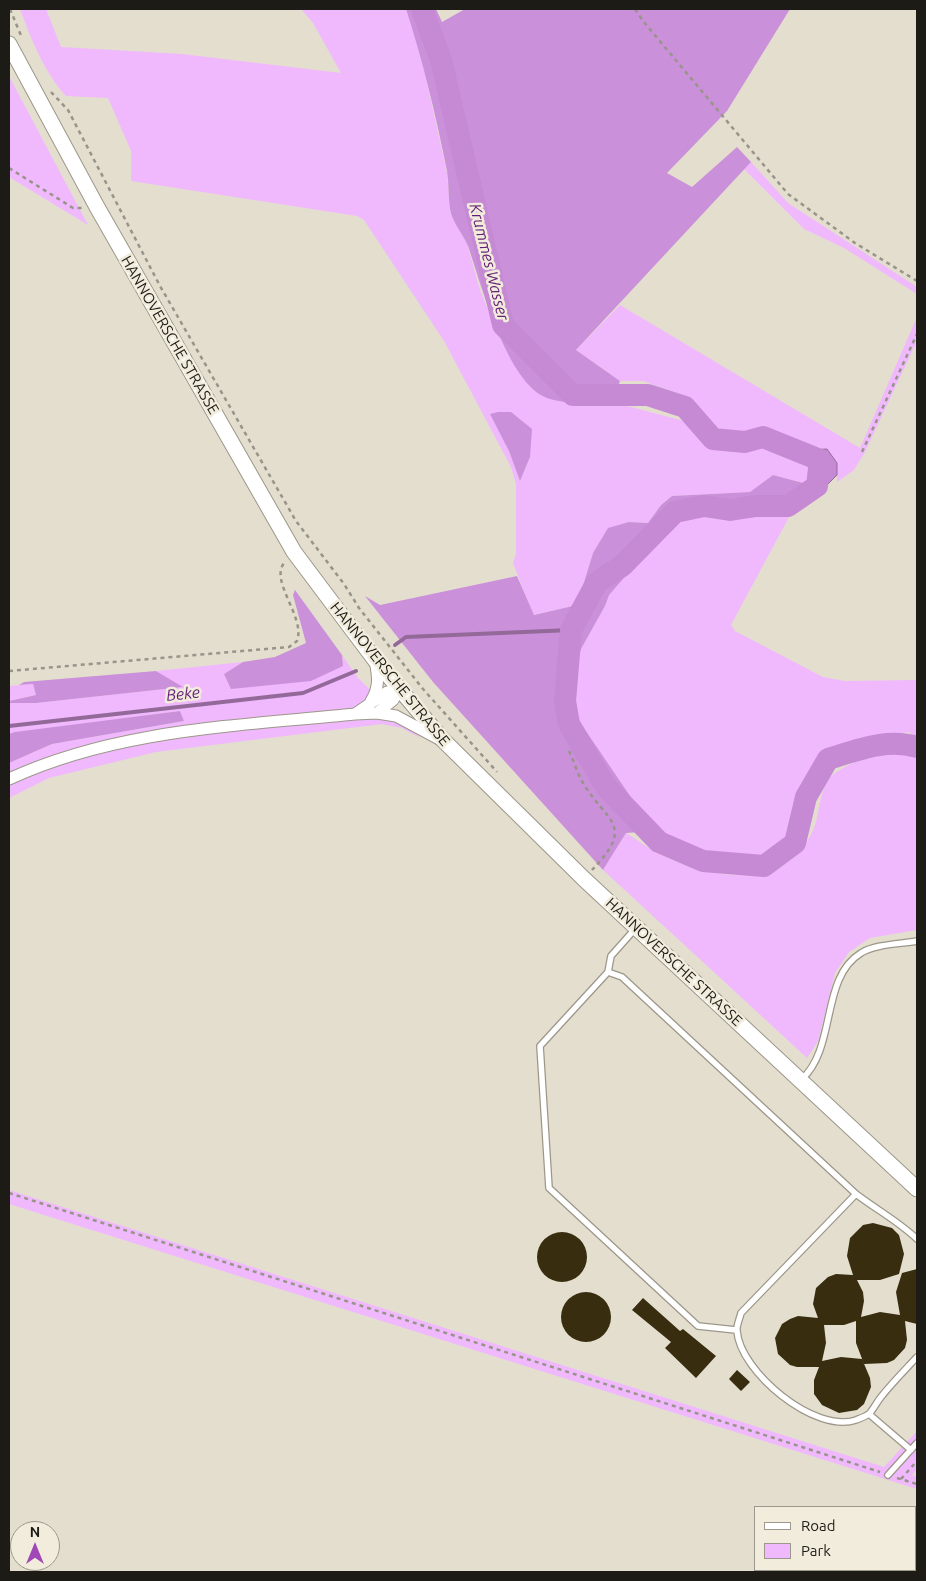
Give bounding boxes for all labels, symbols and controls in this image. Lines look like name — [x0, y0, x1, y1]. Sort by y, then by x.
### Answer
water label: Krummes Wasser — [465, 201, 513, 323]
street label: HANNOVERSCHE STRASSE — [117, 253, 223, 417]
street label: HANNOVERSCHE STRASSE — [326, 598, 454, 750]
water label: Beke — [165, 683, 201, 705]
street label: HANNOVERSCHE STRASSE — [602, 894, 746, 1030]
legend — [754, 1506, 916, 1571]
text: Road — [801, 1517, 836, 1534]
north arrow — [10, 1521, 60, 1571]
text: N — [30, 1524, 40, 1540]
text: Park — [801, 1542, 831, 1559]

